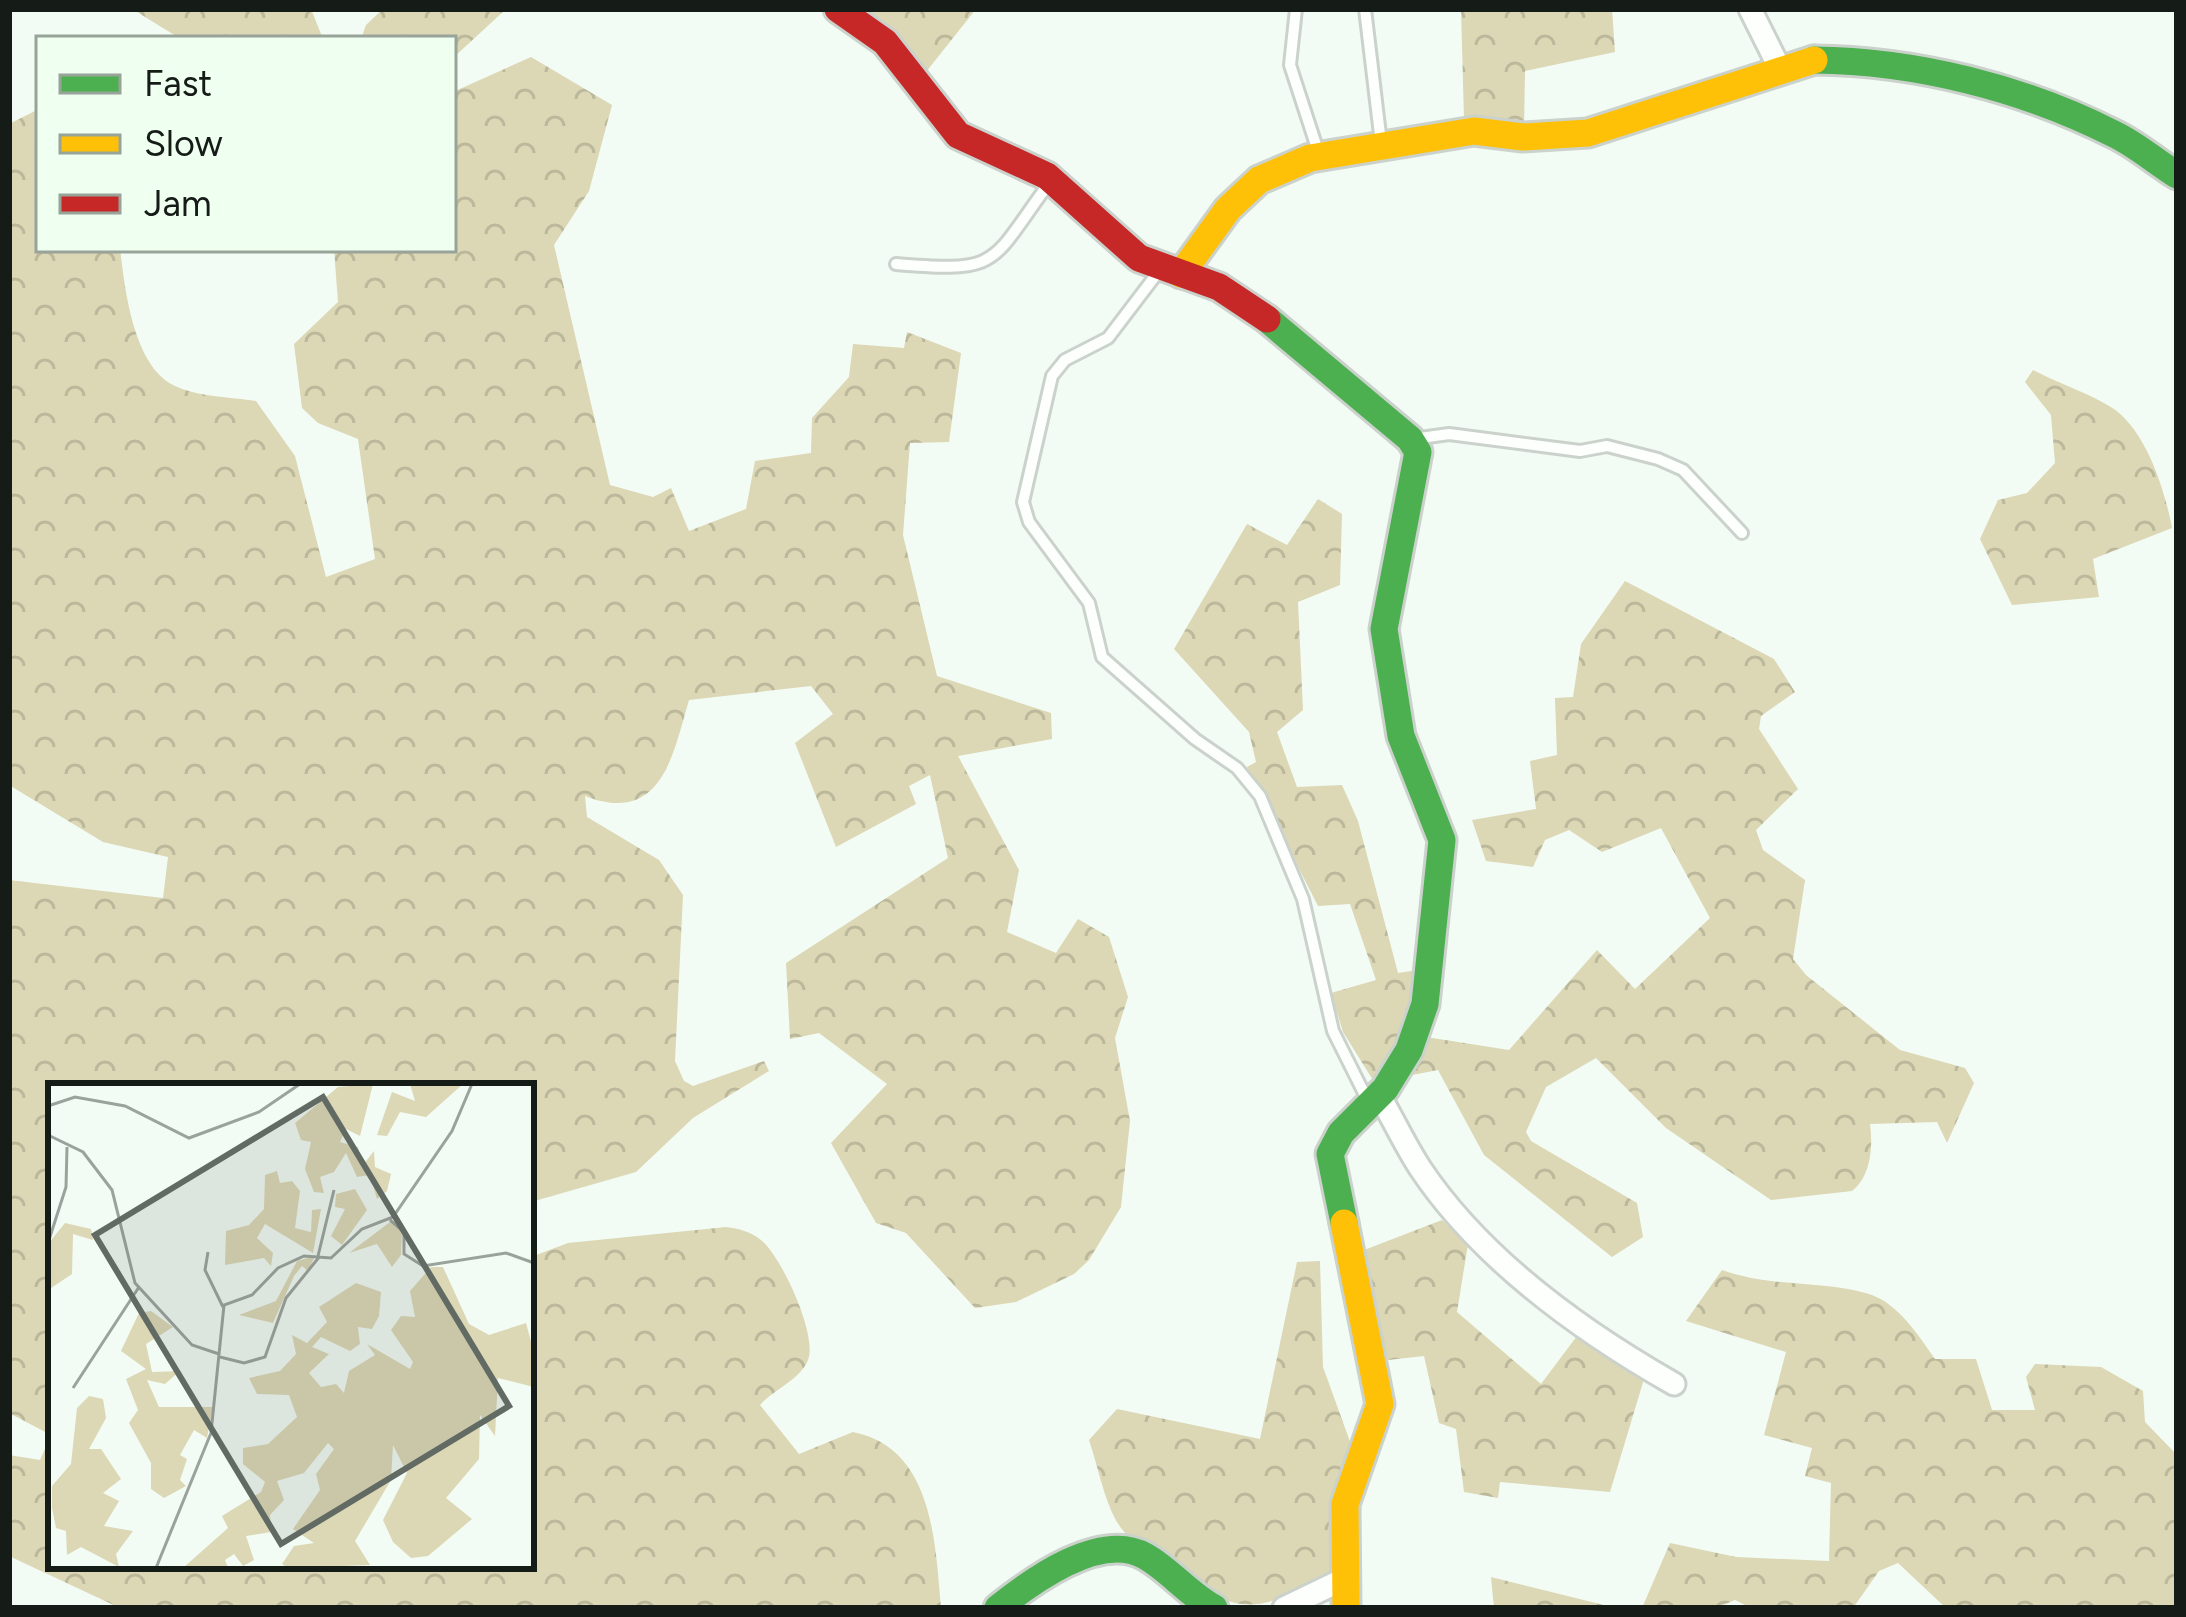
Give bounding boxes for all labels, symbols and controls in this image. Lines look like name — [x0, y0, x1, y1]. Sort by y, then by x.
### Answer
legend — [36, 36, 456, 252]
text: Fast — [144, 62, 212, 105]
text: Slow — [144, 122, 223, 165]
text: Jam — [144, 182, 212, 225]
inset map — [48, 1083, 534, 1569]

